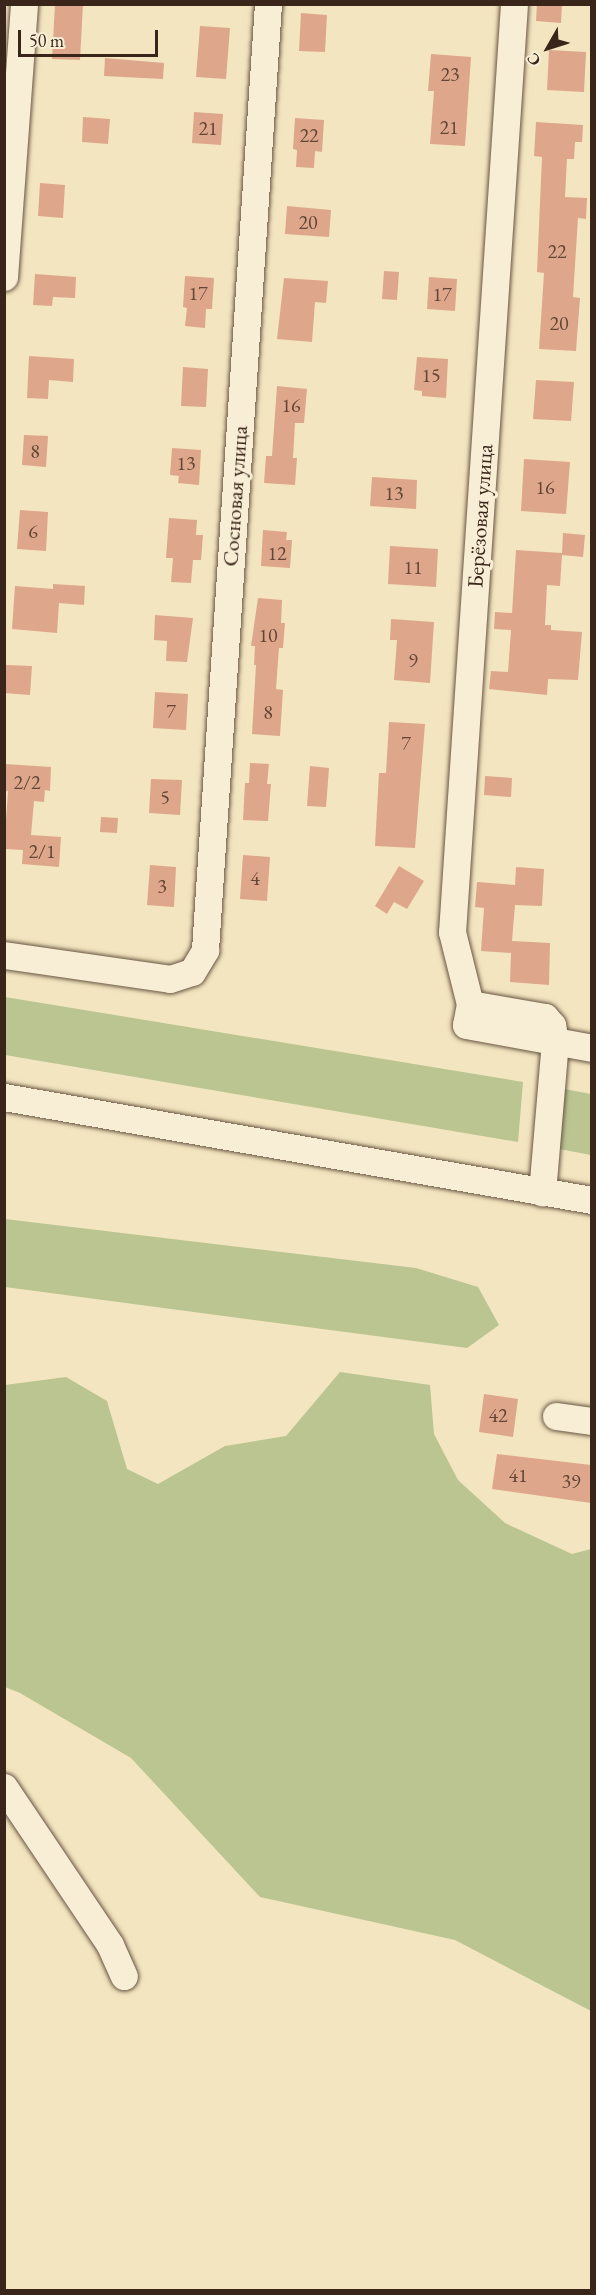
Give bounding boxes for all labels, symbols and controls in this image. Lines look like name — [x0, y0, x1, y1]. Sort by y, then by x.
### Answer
scale bar — [21, 18, 160, 56]
north arrow — [518, 18, 578, 78]
text: 50 m — [29, 29, 64, 52]
text: С — [522, 49, 545, 71]
house number: 23 — [440, 62, 460, 86]
house number: 21 — [439, 115, 459, 139]
house number: 21 — [198, 116, 218, 140]
house number: 22 — [299, 123, 319, 147]
house number: 20 — [298, 210, 318, 234]
house number: 22 — [547, 239, 567, 263]
house number: 17 — [188, 281, 208, 305]
house number: 17 — [432, 282, 452, 306]
house number: 20 — [549, 311, 569, 335]
house number: 15 — [421, 363, 441, 387]
house number: 16 — [281, 393, 301, 417]
street label: Сосновая улица — [217, 425, 253, 567]
house number: 8 — [30, 439, 40, 463]
street label: Берёзовая улица — [462, 443, 498, 589]
house number: 13 — [176, 451, 196, 475]
house number: 16 — [535, 475, 555, 499]
house number: 13 — [384, 481, 404, 505]
house number: 6 — [28, 519, 38, 543]
house number: 12 — [267, 541, 287, 565]
house number: 11 — [403, 555, 423, 579]
house number: 10 — [258, 623, 278, 647]
house number: 9 — [408, 648, 418, 672]
house number: 7 — [166, 699, 176, 723]
house number: 8 — [263, 700, 273, 724]
house number: 7 — [401, 731, 411, 755]
house number: 2/2 — [13, 770, 41, 794]
house number: 5 — [160, 785, 170, 809]
house number: 2/1 — [28, 839, 56, 863]
house number: 4 — [250, 866, 260, 890]
house number: 3 — [157, 874, 167, 898]
house number: 42 — [488, 1403, 508, 1427]
house number: 41 — [508, 1463, 528, 1487]
house number: 39 — [561, 1469, 581, 1493]

